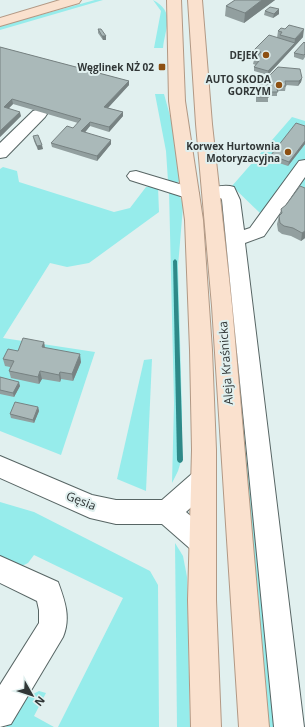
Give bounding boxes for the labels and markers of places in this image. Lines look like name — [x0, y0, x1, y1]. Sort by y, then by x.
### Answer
place label: DEJEK — [229, 48, 258, 62]
marker: DEJEK — [261, 50, 271, 60]
place label: Węglinek NŻ 02 — [77, 60, 154, 74]
marker: Węglinek NŻ 02 — [157, 62, 167, 72]
place label: AUTO SKODA GORZYM — [206, 72, 271, 98]
marker: AUTO SKODA GORZYM — [274, 80, 284, 90]
place label: Korwex Hurtownia Motoryzacyjna — [186, 139, 280, 165]
marker: Korwex Hurtownia Motoryzacyjna — [283, 147, 293, 157]

